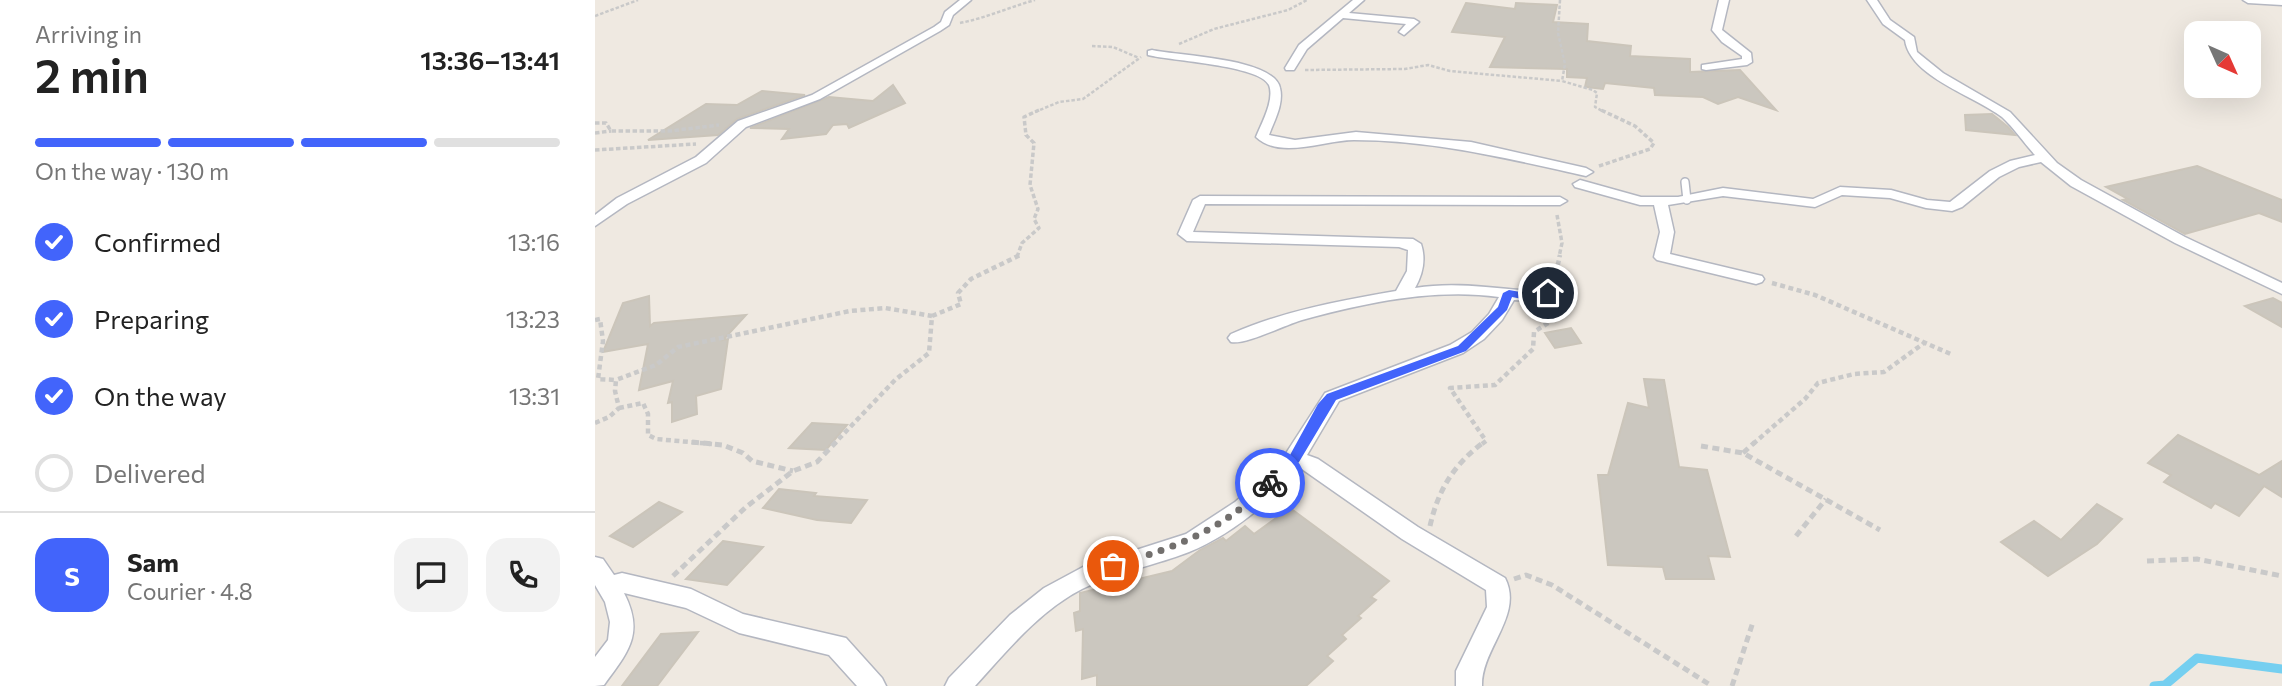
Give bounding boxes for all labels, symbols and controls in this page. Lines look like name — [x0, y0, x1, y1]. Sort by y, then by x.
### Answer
text: Arriving in — [35, 20, 142, 48]
north arrow — [2184, 21, 2261, 98]
map controls — [2184, 21, 2261, 98]
text: 13:36–13:41 — [420, 44, 560, 75]
text: 2 min — [35, 46, 149, 102]
text: On the way · 130 m — [35, 157, 229, 185]
icon: check — [35, 223, 73, 261]
text: Confirmed — [94, 226, 221, 257]
text: 13:16 — [508, 228, 560, 256]
pin — [1518, 263, 1578, 323]
icon: home — [1529, 274, 1567, 312]
icon: check — [35, 300, 73, 338]
text: Preparing — [94, 303, 209, 334]
text: 13:23 — [506, 305, 560, 333]
icon: check — [35, 377, 73, 415]
text: On the way — [94, 380, 227, 411]
text: 13:31 — [509, 382, 560, 410]
courier — [1235, 448, 1305, 518]
text: Delivered — [94, 457, 205, 488]
icon: bike — [1251, 464, 1289, 502]
pin — [1083, 536, 1143, 596]
button: chat — [394, 538, 468, 612]
button: phone — [486, 538, 560, 612]
text: Sam — [127, 546, 179, 577]
icon: bag — [1094, 547, 1132, 585]
text: S — [64, 560, 80, 591]
text: Courier · 4.8 — [127, 577, 253, 605]

